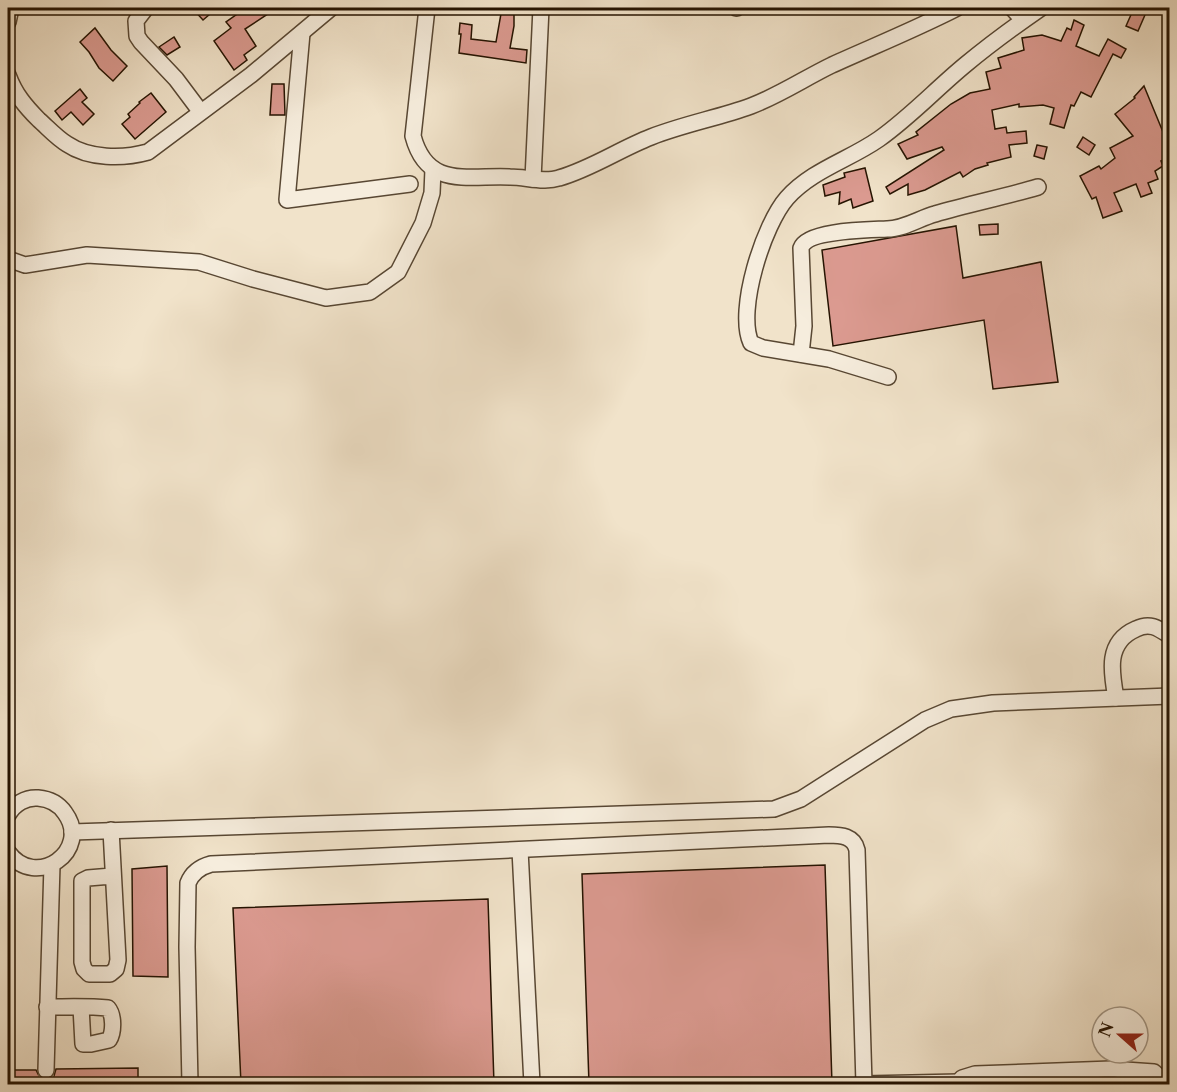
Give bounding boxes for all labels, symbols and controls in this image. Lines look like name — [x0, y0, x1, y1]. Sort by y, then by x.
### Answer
north arrow — [1090, 1005, 1150, 1065]
text: N — [1094, 1019, 1118, 1040]

